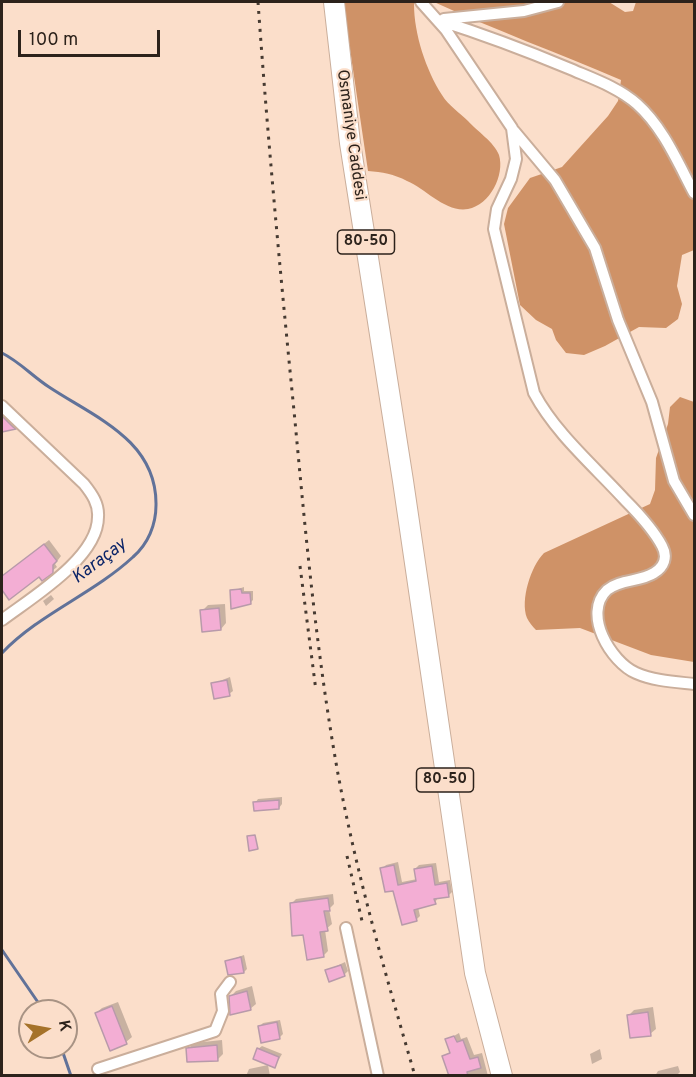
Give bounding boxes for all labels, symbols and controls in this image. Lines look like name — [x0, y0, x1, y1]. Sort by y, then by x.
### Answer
scale bar — [21, 18, 164, 56]
text: 100 m — [29, 29, 78, 52]
street label: Osmaniye Caddesi — [331, 68, 369, 202]
road number: 80-50 — [338, 230, 394, 254]
water label: Karaçay — [68, 534, 132, 590]
road number: 80-50 — [416, 768, 474, 792]
north arrow — [18, 999, 78, 1059]
text: K — [53, 1018, 75, 1033]

